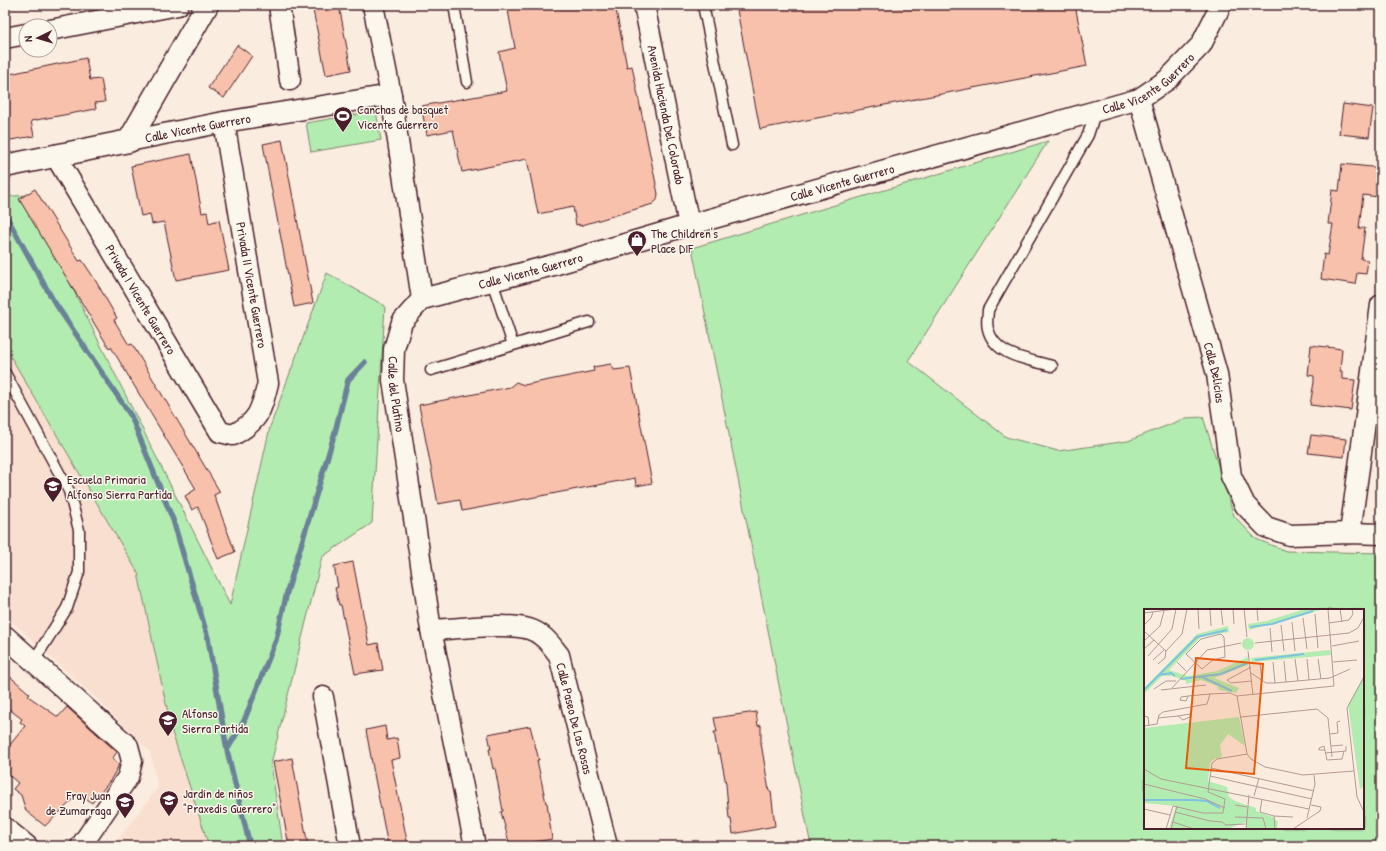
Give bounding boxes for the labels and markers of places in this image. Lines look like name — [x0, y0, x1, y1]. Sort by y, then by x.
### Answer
place label: Canchas de basquet Vicente Guerrero — [357, 100, 449, 133]
sports icon: Canchas de basquet Vicente Guerrero — [332, 105, 354, 133]
place label: The Children's Place DIF — [651, 224, 718, 257]
shop icon: The Children's Place DIF — [626, 229, 648, 257]
place label: Escuela Primaria Alfonso Sierra Partida — [67, 470, 172, 503]
school or university icon: Escuela Primaria Alfonso Sierra Partida — [42, 475, 64, 503]
place label: Alfonso Sierra Partida — [182, 704, 248, 737]
school or university icon: Alfonso Sierra Partida — [157, 709, 179, 737]
place label: Jardín de niños "Praxedis Guerrero" — [183, 784, 276, 817]
place label: Fray Juan de Zumarraga — [46, 786, 111, 819]
school or university icon: Jardín de niños "Praxedis Guerrero" — [158, 789, 180, 817]
school or university icon: Fray Juan de Zumarraga — [114, 791, 136, 819]

